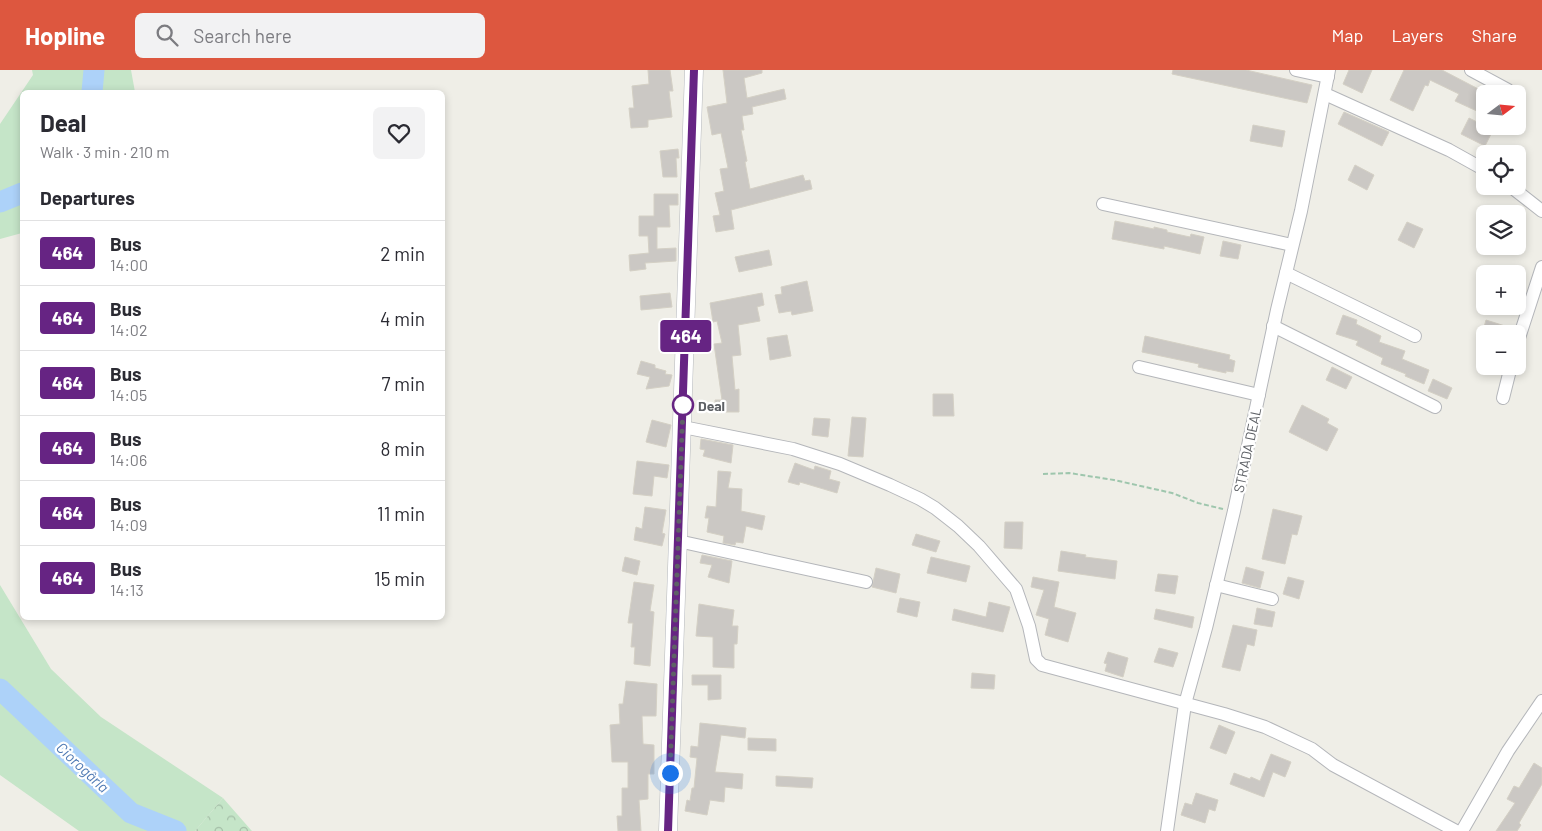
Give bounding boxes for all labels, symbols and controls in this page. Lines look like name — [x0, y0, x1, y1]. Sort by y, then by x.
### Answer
search box — [135, 13, 485, 58]
text: Hopline — [25, 21, 105, 50]
icon: search — [153, 21, 181, 49]
text: Search here — [193, 24, 292, 47]
text: Map — [1331, 24, 1363, 46]
text: Layers — [1391, 24, 1444, 46]
text: Share — [1472, 24, 1517, 46]
north arrow — [1476, 85, 1526, 135]
map controls — [1476, 85, 1526, 375]
button: heart — [373, 107, 425, 159]
text: Deal — [40, 108, 86, 137]
text: Walk · 3 min · 210 m — [40, 142, 170, 161]
button: locate — [1476, 145, 1526, 195]
text: Departures — [40, 186, 135, 209]
button: layers — [1476, 205, 1526, 255]
text: Bus — [110, 232, 142, 255]
text: 464 — [52, 242, 83, 264]
text: 2 min — [380, 242, 425, 265]
text: 14:00 — [110, 255, 148, 274]
button: + — [1476, 265, 1526, 315]
text: Bus — [110, 297, 142, 320]
text: 464 — [52, 307, 83, 329]
text: 4 min — [380, 307, 425, 330]
text: 14:02 — [110, 320, 147, 339]
line badge: 464 — [657, 320, 715, 352]
text: 464 — [670, 325, 702, 347]
button: − — [1476, 325, 1526, 375]
text: Bus — [110, 362, 142, 385]
text: 464 — [52, 372, 83, 394]
text: 7 min — [381, 372, 425, 395]
text: 14:05 — [110, 385, 147, 404]
marker: Deal — [672, 394, 694, 416]
place label: Deal — [698, 397, 725, 414]
street label: STRADA DEAL — [1230, 406, 1264, 494]
text: Bus — [110, 427, 142, 450]
text: 464 — [52, 437, 83, 459]
text: 8 min — [381, 437, 425, 460]
text: 14:06 — [110, 450, 147, 469]
text: Bus — [110, 492, 142, 515]
text: 464 — [52, 502, 83, 524]
text: 11 min — [377, 502, 425, 525]
text: 14:09 — [110, 515, 147, 534]
text: Bus — [110, 557, 142, 580]
text: 464 — [52, 567, 83, 589]
text: 15 min — [374, 567, 425, 590]
text: 14:13 — [110, 580, 144, 599]
water label: Ciorogârla — [53, 738, 113, 796]
your location — [658, 761, 683, 786]

